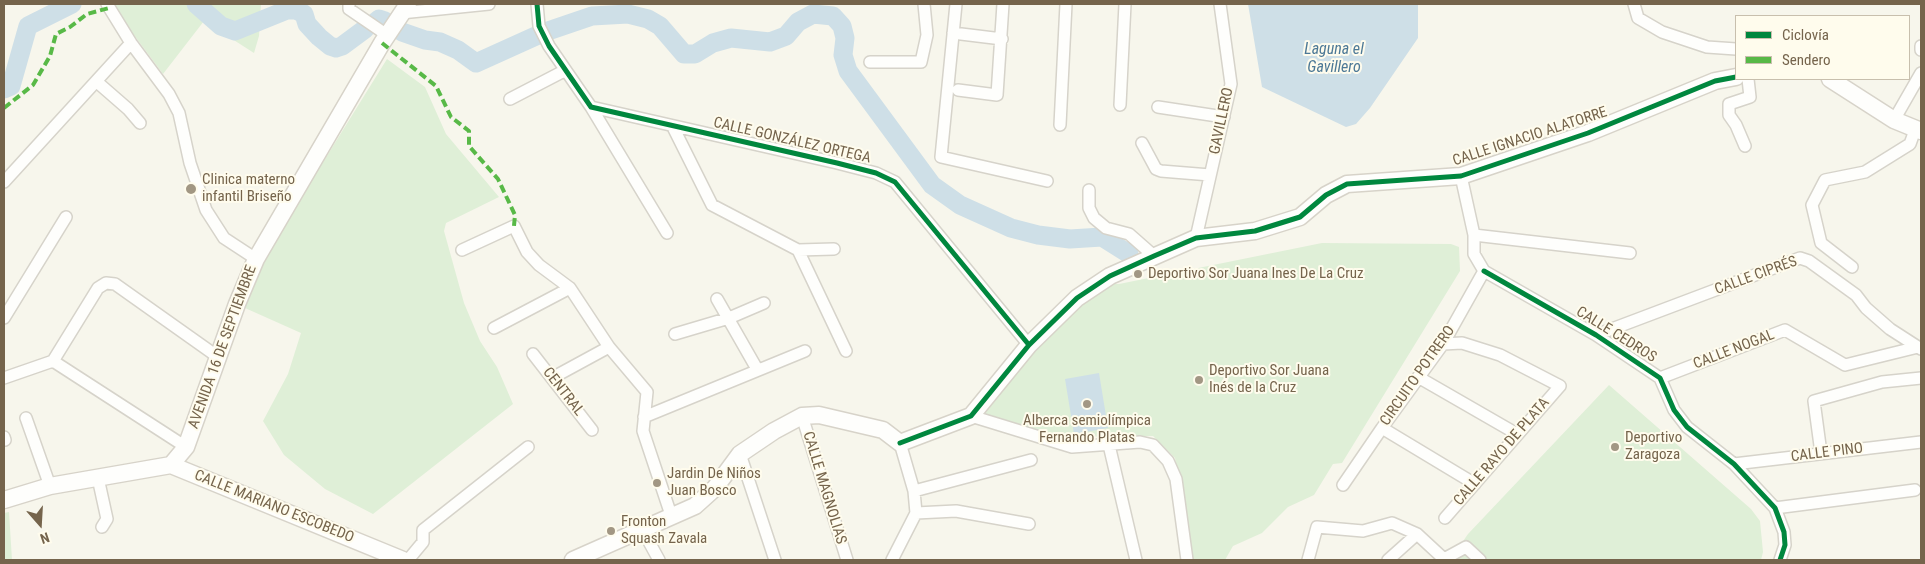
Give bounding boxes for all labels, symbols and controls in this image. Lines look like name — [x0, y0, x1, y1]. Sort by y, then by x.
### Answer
legend — [1735, 15, 1910, 80]
text: Ciclovía — [1782, 26, 1829, 44]
water label: Laguna el Gavillero — [1304, 40, 1364, 78]
text: Sendero — [1782, 51, 1831, 69]
street label: GAVILLERO — [1206, 86, 1238, 156]
street label: CALLE IGNACIO ALATORRE — [1451, 104, 1609, 170]
street label: CALLE GONZÁLEZ ORTEGA — [711, 114, 873, 168]
place label: Clinica materno infantil Briseño — [202, 171, 295, 206]
marker: Clinica materno infantil Briseño — [184, 182, 198, 196]
street label: CALLE CIPRÉS — [1712, 253, 1800, 299]
street label: AVENIDA 16 DE SEPTIEMBRE — [185, 263, 261, 431]
place label: Deportivo Sor Juana Ines De La Cruz — [1148, 265, 1364, 283]
marker: Deportivo Sor Juana Ines De La Cruz — [1132, 268, 1144, 280]
street label: CALLE CEDROS — [1572, 303, 1660, 367]
street label: CIRCUITO POTRERO — [1377, 322, 1459, 430]
street label: CALLE NOGAL — [1691, 326, 1777, 374]
place label: Deportivo Sor Juana Inés de la Cruz — [1209, 362, 1329, 397]
street label: CENTRAL — [538, 364, 588, 420]
marker: Deportivo Sor Juana Inés de la Cruz — [1193, 374, 1205, 386]
street label: CALLE RAYO DE PLATA — [1450, 394, 1554, 510]
marker: Alberca semiolímpica Fernando Platas — [1081, 398, 1093, 410]
place label: Alberca semiolímpica Fernando Platas — [1023, 412, 1151, 447]
street label: CALLE MAGNOLIAS — [798, 429, 850, 547]
place label: Deportivo Zaragoza — [1625, 429, 1682, 464]
street label: CALLE PINO — [1790, 440, 1864, 466]
marker: Deportivo Zaragoza — [1609, 441, 1621, 453]
place label: Jardin De Niños Juan Bosco — [667, 465, 761, 500]
street label: CALLE MARIANO ESCOBEDO — [192, 467, 356, 547]
marker: Jardin De Niños Juan Bosco — [651, 477, 663, 489]
north arrow — [15, 499, 65, 549]
place label: Fronton Squash Zavala — [621, 513, 707, 548]
marker: Fronton Squash Zavala — [605, 525, 617, 537]
text: N — [38, 529, 52, 547]

